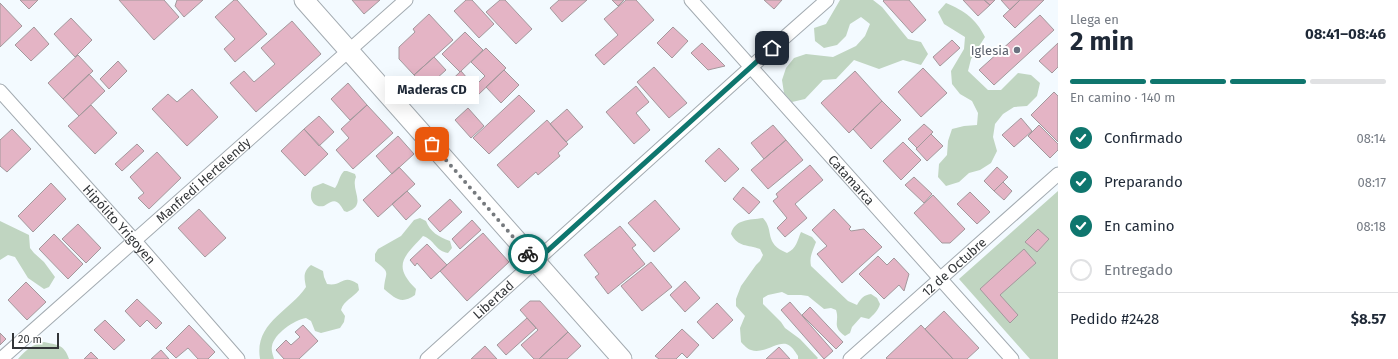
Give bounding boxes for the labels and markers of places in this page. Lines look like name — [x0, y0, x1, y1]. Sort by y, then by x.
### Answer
pin — [755, 31, 789, 65]
place label: Iglesia — [971, 43, 1009, 58]
marker: Iglesia — [1012, 45, 1022, 55]
callout: Maderas CD — [385, 76, 479, 104]
pin — [415, 127, 449, 161]

